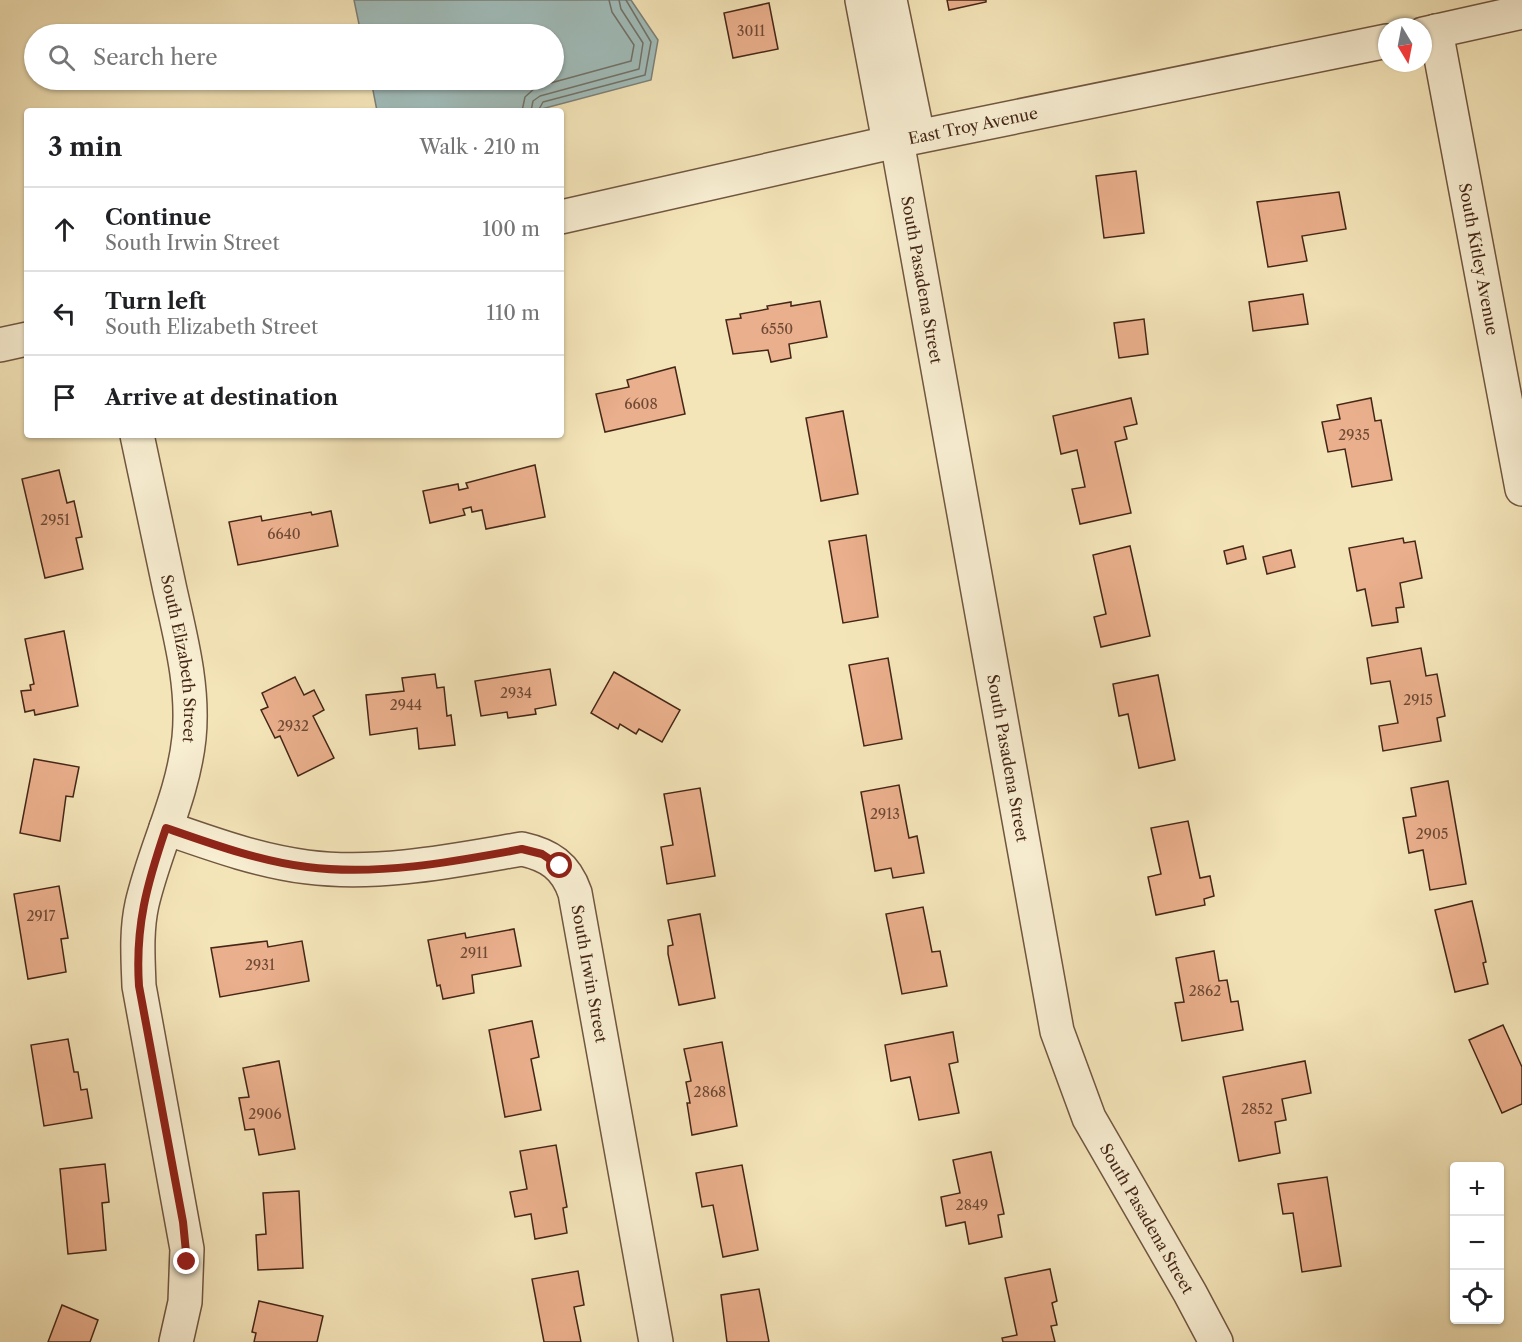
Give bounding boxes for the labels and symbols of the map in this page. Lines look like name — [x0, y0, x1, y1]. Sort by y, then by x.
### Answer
north arrow — [1378, 18, 1432, 72]
house number: 3011 — [737, 22, 765, 40]
street label: East Troy Avenue — [906, 103, 1040, 148]
street label: South Kitley Avenue — [1455, 181, 1503, 337]
street label: South Pasadena Street — [897, 194, 947, 366]
house number: 6550 — [761, 320, 793, 338]
house number: 6608 — [624, 395, 658, 413]
house number: 2935 — [1338, 426, 1370, 444]
house number: 2951 — [40, 511, 70, 529]
house number: 6640 — [267, 525, 301, 543]
street label: South Elizabeth Street — [157, 573, 200, 744]
street label: South Pasadena Street — [983, 673, 1033, 844]
house number: 2934 — [500, 684, 532, 702]
house number: 2915 — [1403, 691, 1433, 709]
house number: 2944 — [390, 696, 422, 714]
house number: 2932 — [277, 717, 309, 735]
house number: 2913 — [870, 805, 900, 823]
house number: 2905 — [1416, 825, 1448, 843]
route start — [546, 852, 572, 878]
street label: South Irwin Street — [567, 903, 612, 1045]
house number: 2917 — [26, 907, 56, 925]
house number: 2911 — [460, 944, 488, 962]
house number: 2931 — [245, 956, 275, 974]
house number: 2862 — [1189, 982, 1221, 1000]
house number: 2868 — [694, 1083, 726, 1101]
house number: 2852 — [1241, 1100, 1273, 1118]
house number: 2906 — [248, 1105, 282, 1123]
street label: South Pasadena Street — [1096, 1140, 1198, 1297]
house number: 2849 — [956, 1196, 988, 1214]
route end — [173, 1248, 199, 1274]

